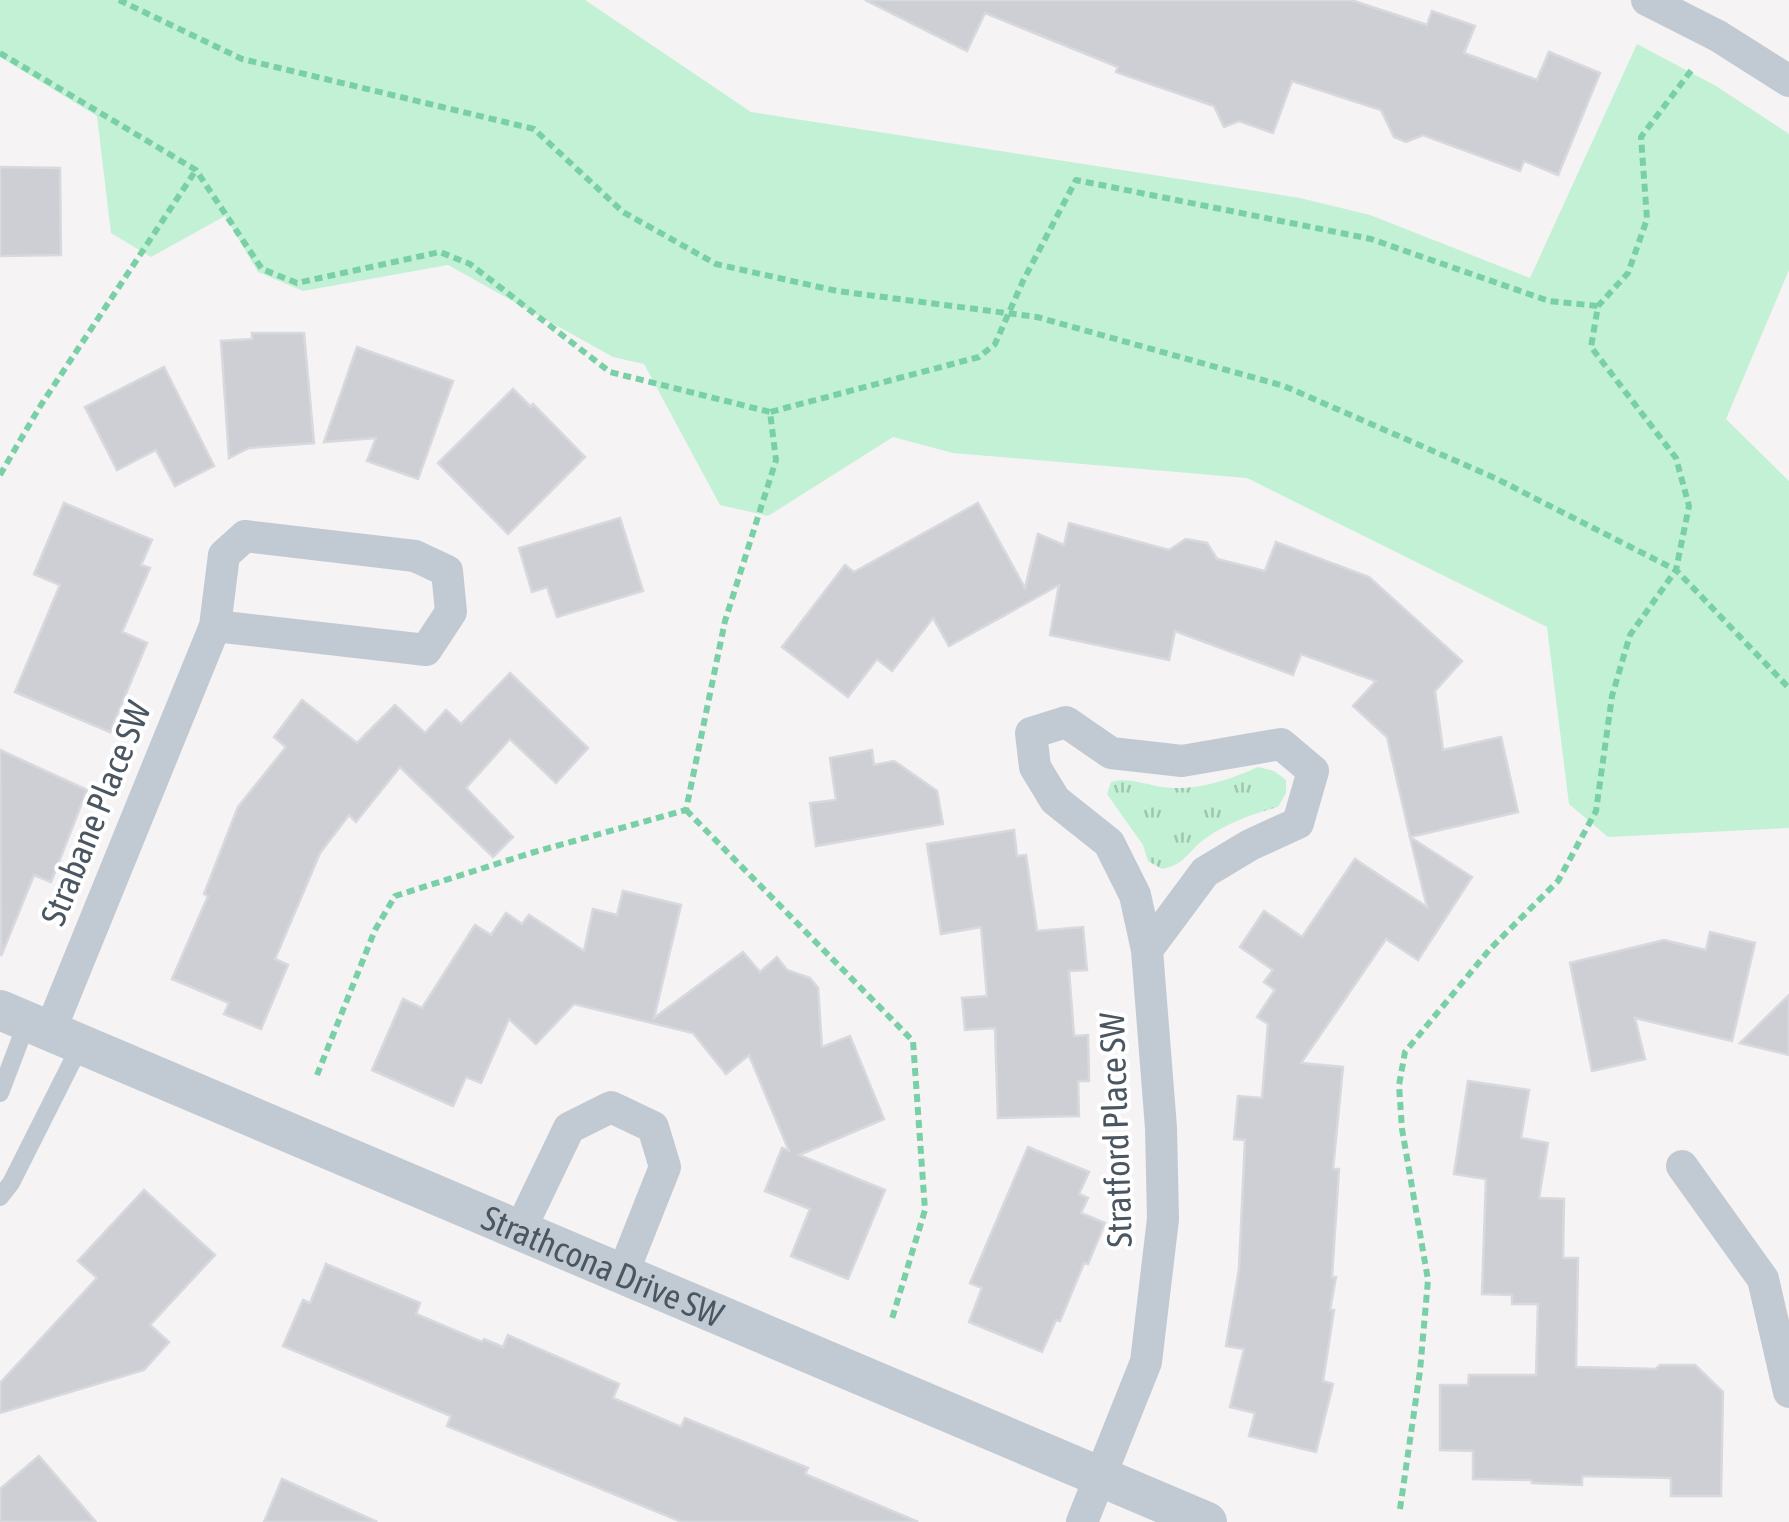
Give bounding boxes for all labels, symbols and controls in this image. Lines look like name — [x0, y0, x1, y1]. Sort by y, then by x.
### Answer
street label: Strabane Place SW — [32, 695, 158, 931]
street label: Stratford Place SW — [1091, 1011, 1139, 1248]
street label: Strathcona Drive SW — [476, 1197, 730, 1335]

